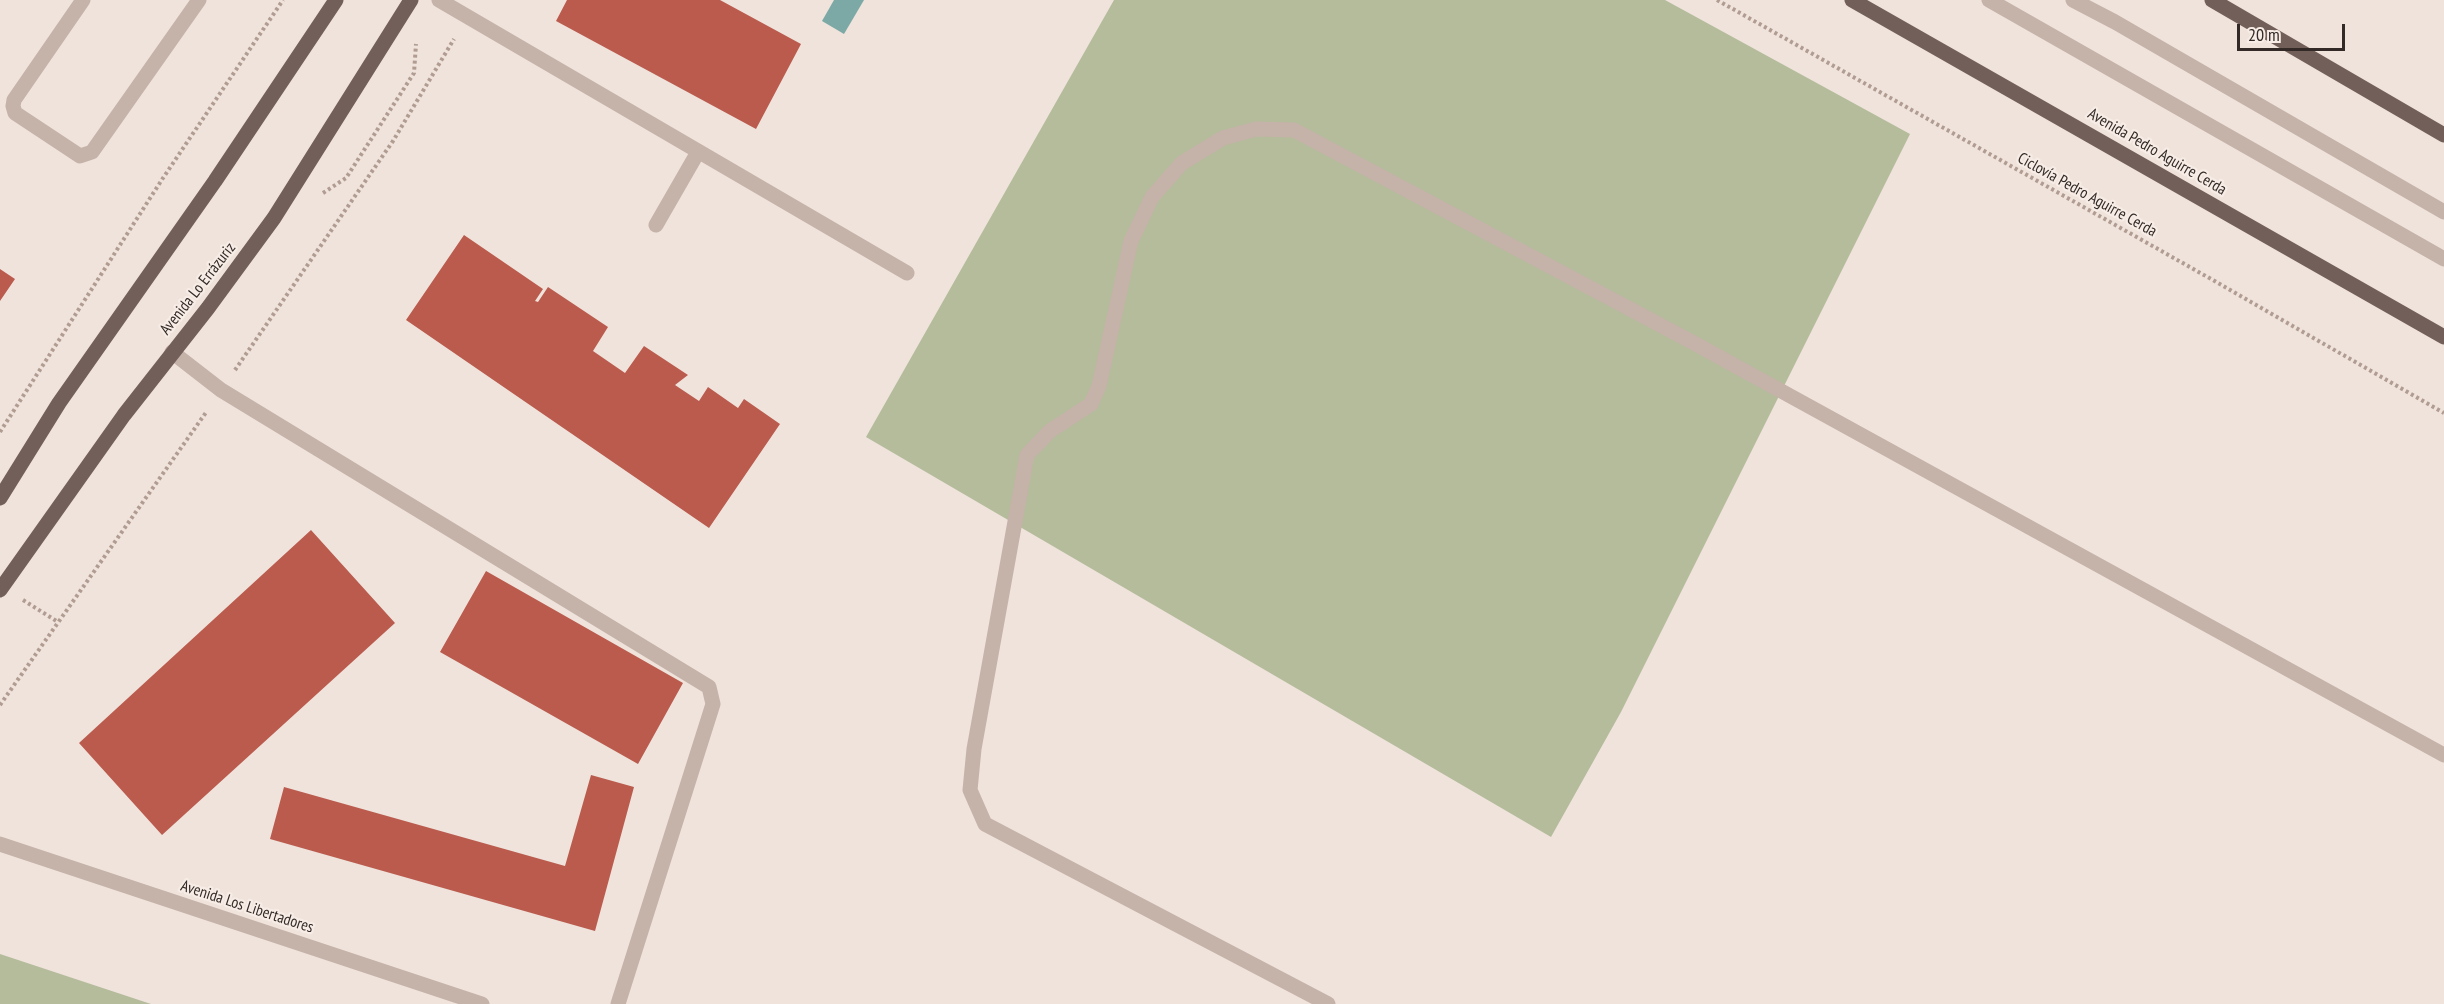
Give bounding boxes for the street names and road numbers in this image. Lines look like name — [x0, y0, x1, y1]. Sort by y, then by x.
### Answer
street label: Avenida Pedro Aguirre Cerda — [2084, 104, 2230, 200]
street label: Ciclovía Pedro Aguirre Cerda — [2014, 149, 2160, 241]
street label: Avenida Lo Errázuriz — [156, 239, 240, 339]
street label: Avenida Los Libertadores — [178, 877, 316, 937]

